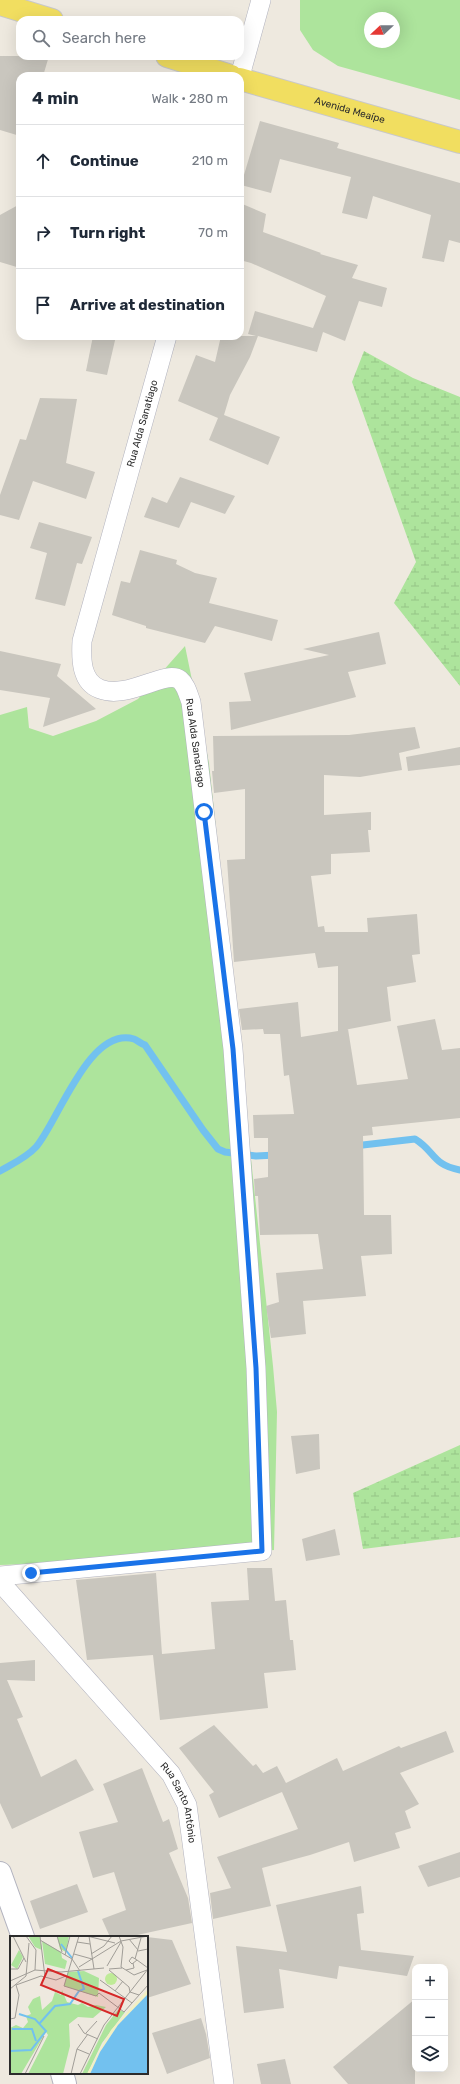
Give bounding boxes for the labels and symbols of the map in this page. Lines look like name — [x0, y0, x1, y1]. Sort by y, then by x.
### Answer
north arrow — [364, 12, 400, 48]
street label: Avenida Meaípe — [313, 95, 387, 126]
street label: Rua Alda Sanatiago — [125, 378, 161, 469]
street label: Rua Alda Sanatiago — [183, 698, 207, 789]
route start — [195, 803, 213, 821]
route end — [22, 1564, 40, 1582]
street label: Rua Santo Antônio — [158, 1760, 198, 1844]
inset map — [10, 1936, 148, 2074]

